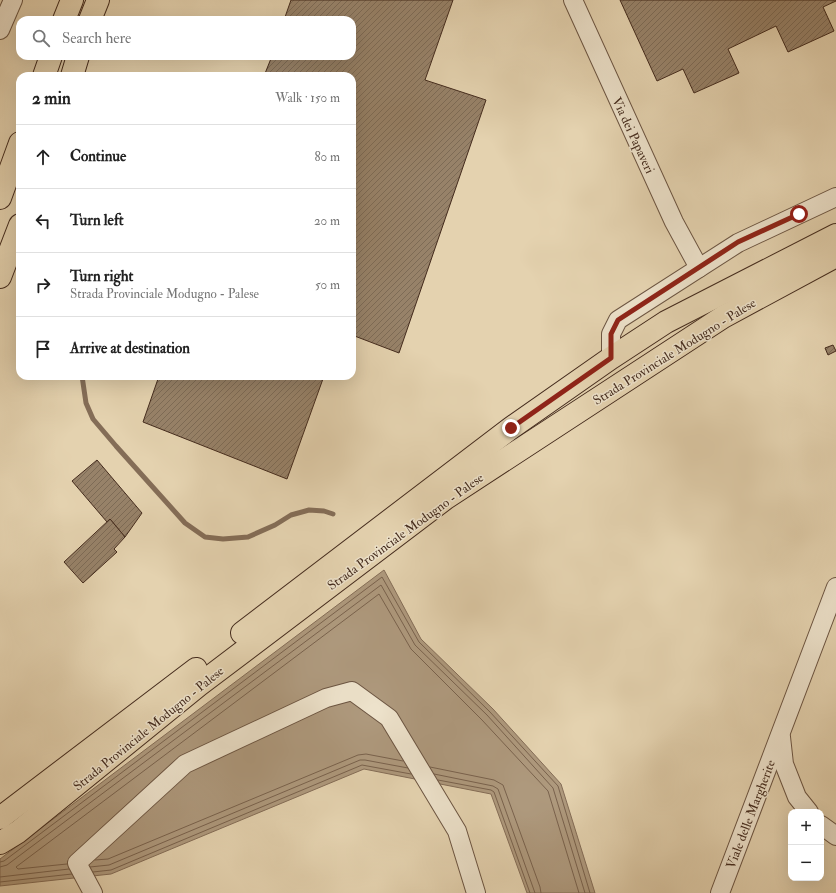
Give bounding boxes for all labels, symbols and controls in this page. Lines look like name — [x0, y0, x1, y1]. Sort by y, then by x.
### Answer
search box — [16, 16, 356, 60]
icon: search — [30, 27, 52, 49]
text: Search here — [62, 29, 131, 48]
text: 2 min — [32, 88, 71, 109]
text: Walk · 150 m — [275, 90, 340, 106]
street label: Via dei Papaveri — [608, 95, 658, 177]
icon: ahead — [32, 146, 54, 168]
text: Continue — [70, 147, 126, 166]
text: 80 m — [314, 149, 340, 165]
route start — [790, 205, 808, 223]
icon: left — [32, 210, 54, 232]
text: Turn left — [70, 211, 124, 230]
text: 20 m — [314, 213, 340, 229]
text: Turn right — [70, 267, 133, 286]
icon: right — [32, 274, 54, 296]
text: 50 m — [315, 277, 340, 293]
text: Strada Provinciale Modugno - Palese — [70, 286, 259, 302]
street label: Strada Provinciale Modugno - Palese — [590, 295, 759, 409]
icon: arrive — [32, 338, 54, 360]
text: Arrive at destination — [70, 339, 190, 358]
route end — [502, 419, 520, 437]
street label: Strada Provinciale Modugno - Palese — [324, 469, 487, 594]
street label: Strada Provinciale Modugno - Palese — [70, 663, 228, 794]
street label: Viale delle Margherite — [723, 757, 779, 871]
map controls — [788, 809, 824, 881]
button: + — [788, 809, 824, 845]
button: − — [788, 845, 824, 881]

